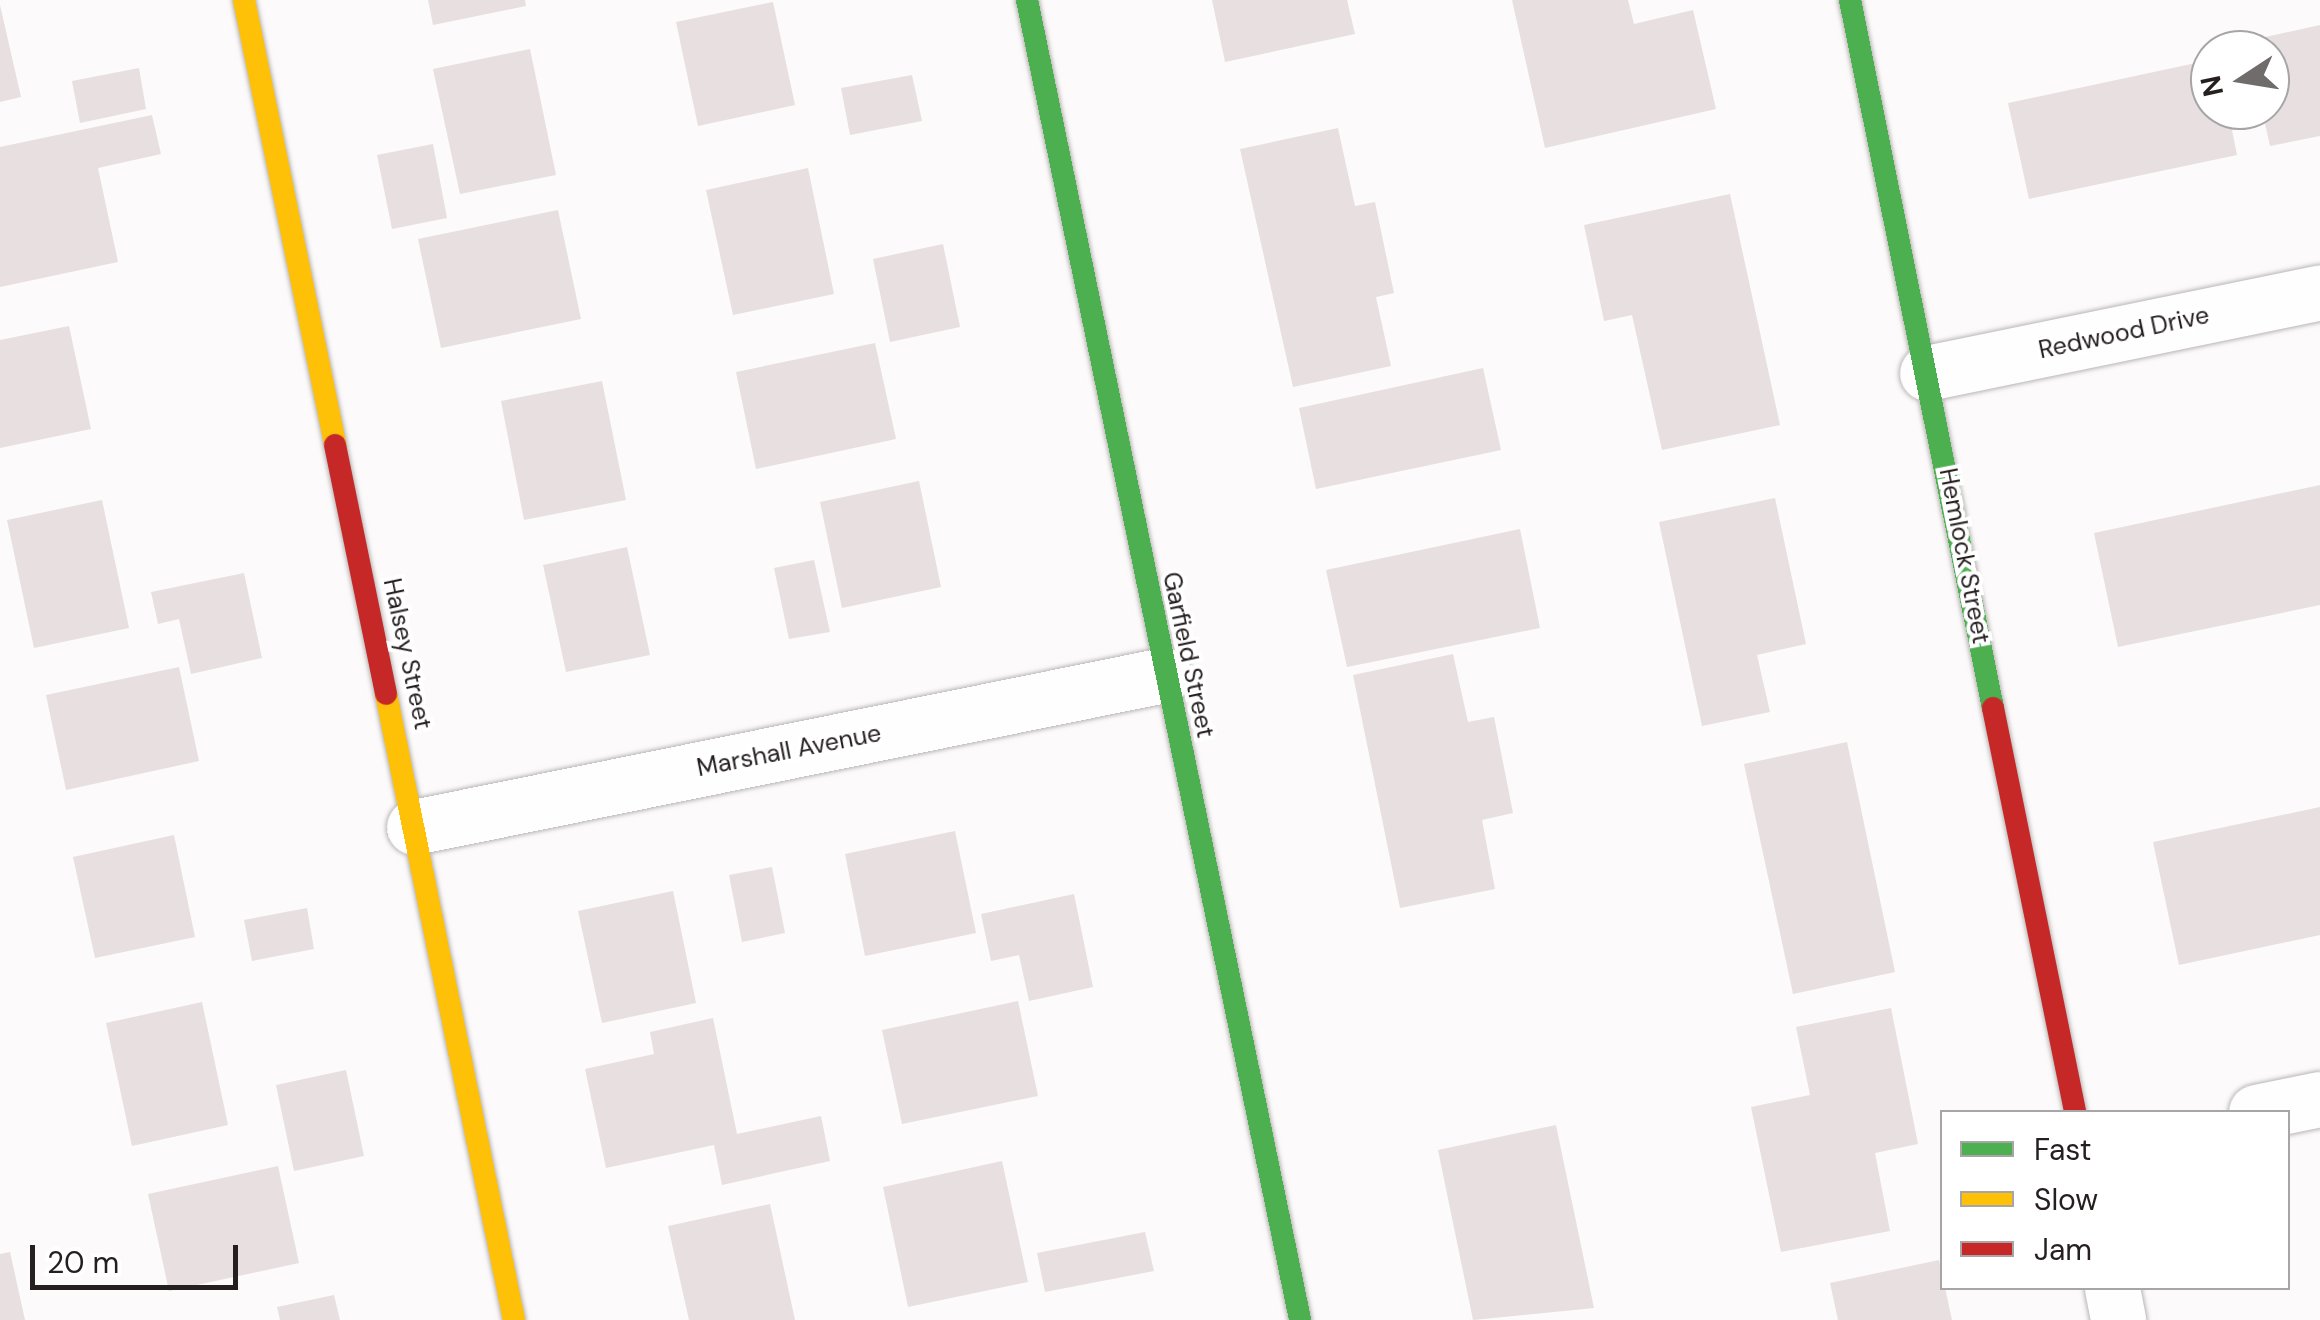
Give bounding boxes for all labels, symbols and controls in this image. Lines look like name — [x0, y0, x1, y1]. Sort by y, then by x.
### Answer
north arrow — [2190, 30, 2290, 130]
text: N — [2192, 72, 2232, 100]
street label: Redwood Drive — [2036, 300, 2212, 366]
street label: Hemlock Street — [1932, 466, 1996, 646]
street label: Garfield Street — [1156, 569, 1220, 741]
street label: Halsey Street — [376, 576, 438, 732]
street label: Marshall Avenue — [694, 718, 884, 784]
legend — [1940, 1110, 2290, 1290]
text: Fast — [2034, 1130, 2092, 1169]
text: Slow — [2034, 1180, 2098, 1219]
scale bar — [35, 1225, 242, 1287]
text: Jam — [2034, 1230, 2092, 1269]
text: 20 m — [47, 1243, 119, 1282]

